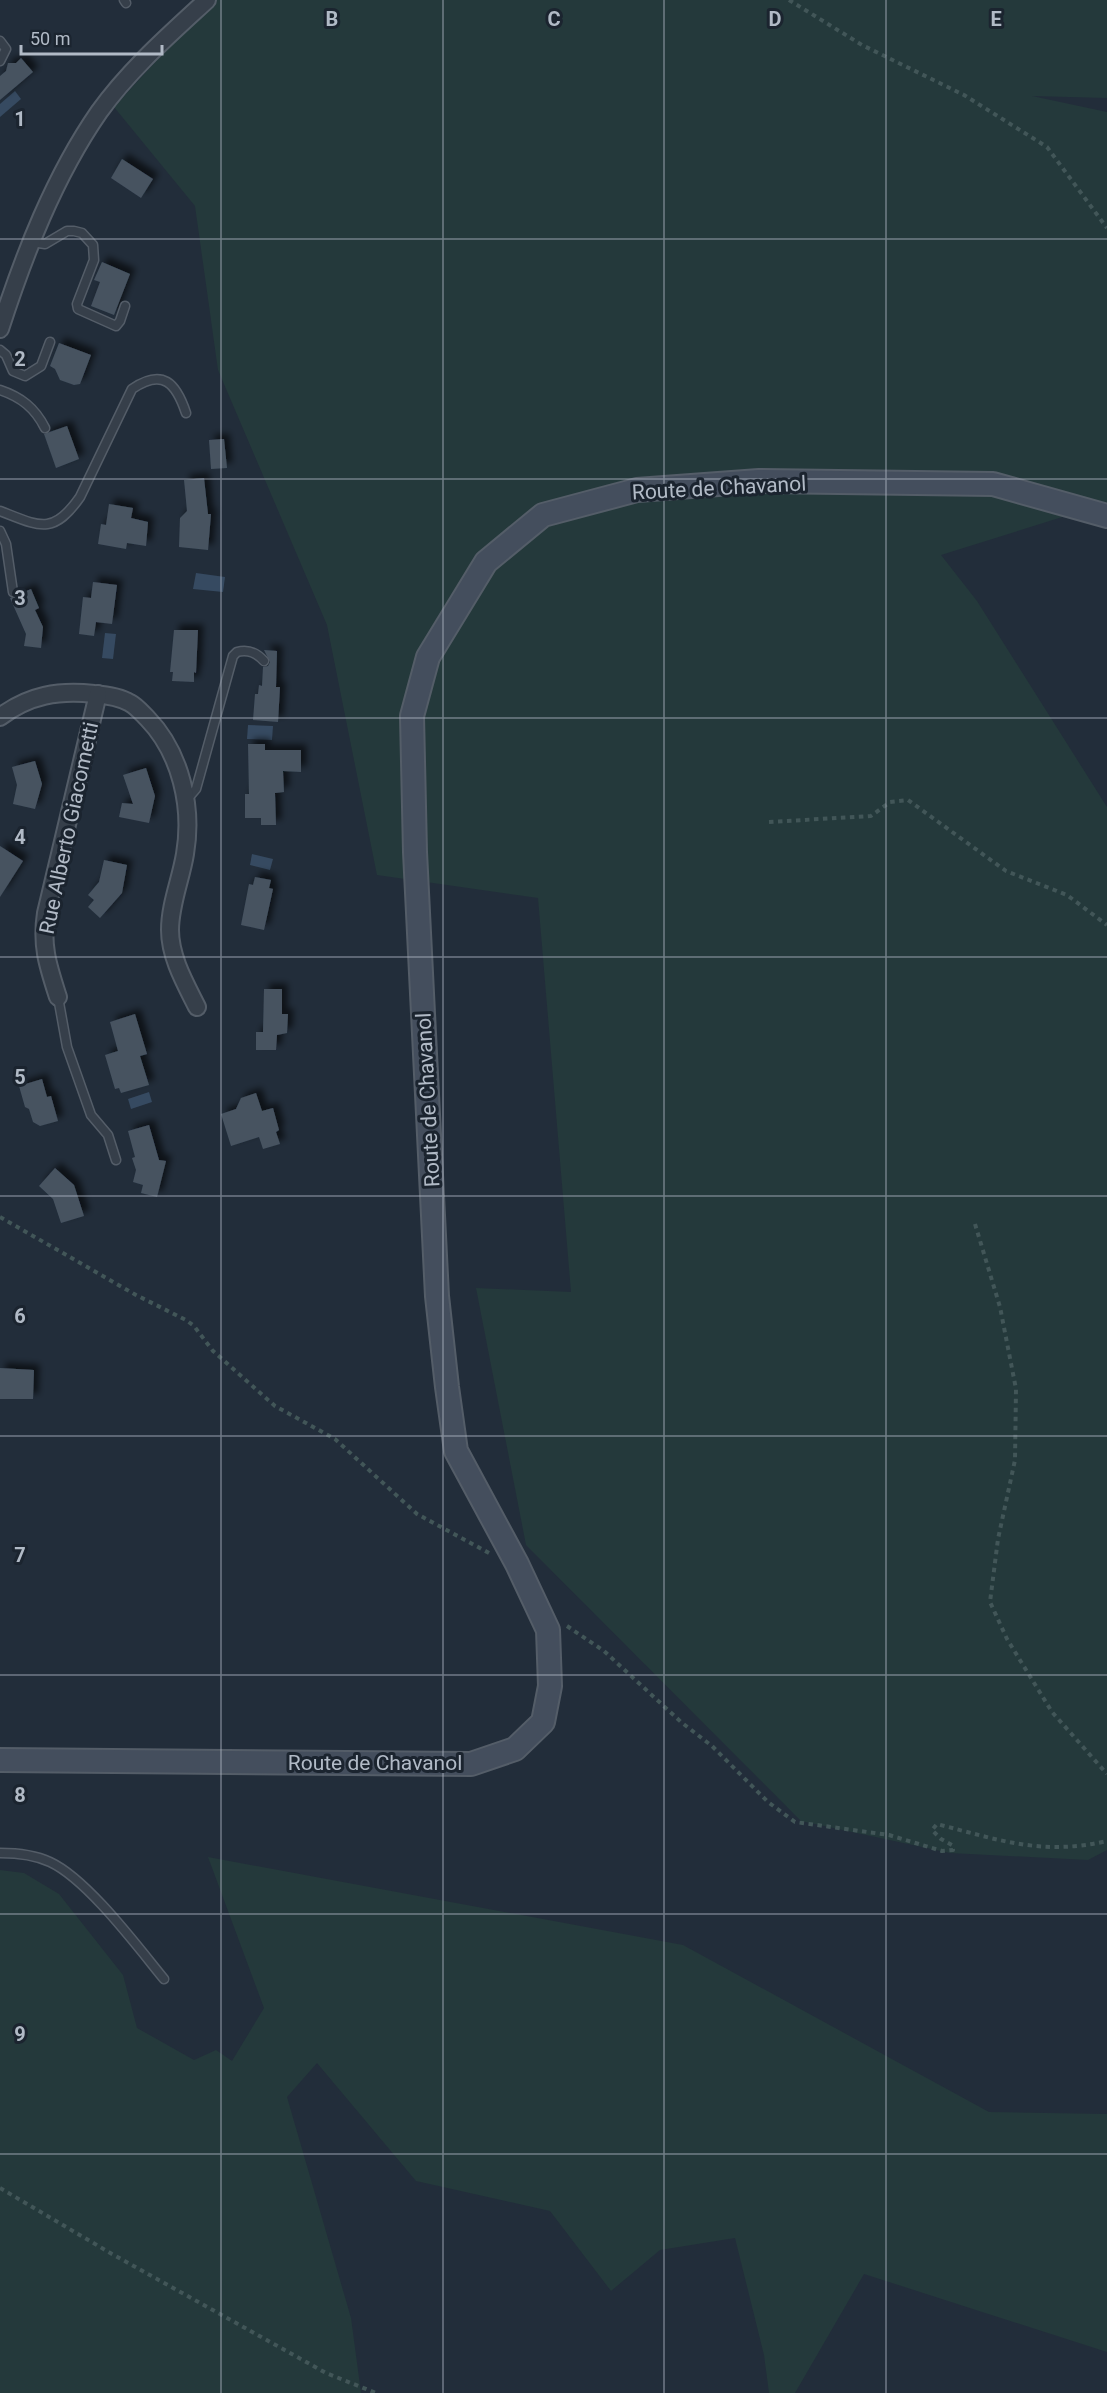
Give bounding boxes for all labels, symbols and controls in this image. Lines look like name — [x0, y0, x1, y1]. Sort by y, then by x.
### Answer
text: B — [326, 7, 338, 31]
text: C — [547, 7, 561, 31]
text: D — [769, 7, 782, 31]
text: E — [990, 7, 1002, 31]
scale bar — [21, 18, 162, 56]
text: 50 m — [30, 28, 70, 49]
text: 1 — [14, 107, 26, 131]
text: 2 — [14, 347, 26, 371]
street label: Route de Chavanol — [631, 471, 807, 505]
text: 3 — [14, 586, 26, 610]
street label: Rue Alberto Giacometti — [35, 720, 103, 936]
text: 4 — [14, 825, 26, 849]
street label: Route de Chavanol — [411, 1012, 445, 1188]
text: 5 — [14, 1065, 26, 1089]
text: 6 — [14, 1304, 26, 1328]
text: 7 — [14, 1543, 26, 1567]
street label: Route de Chavanol — [288, 1751, 462, 1775]
text: 8 — [14, 1783, 26, 1807]
text: 9 — [14, 2022, 26, 2046]

